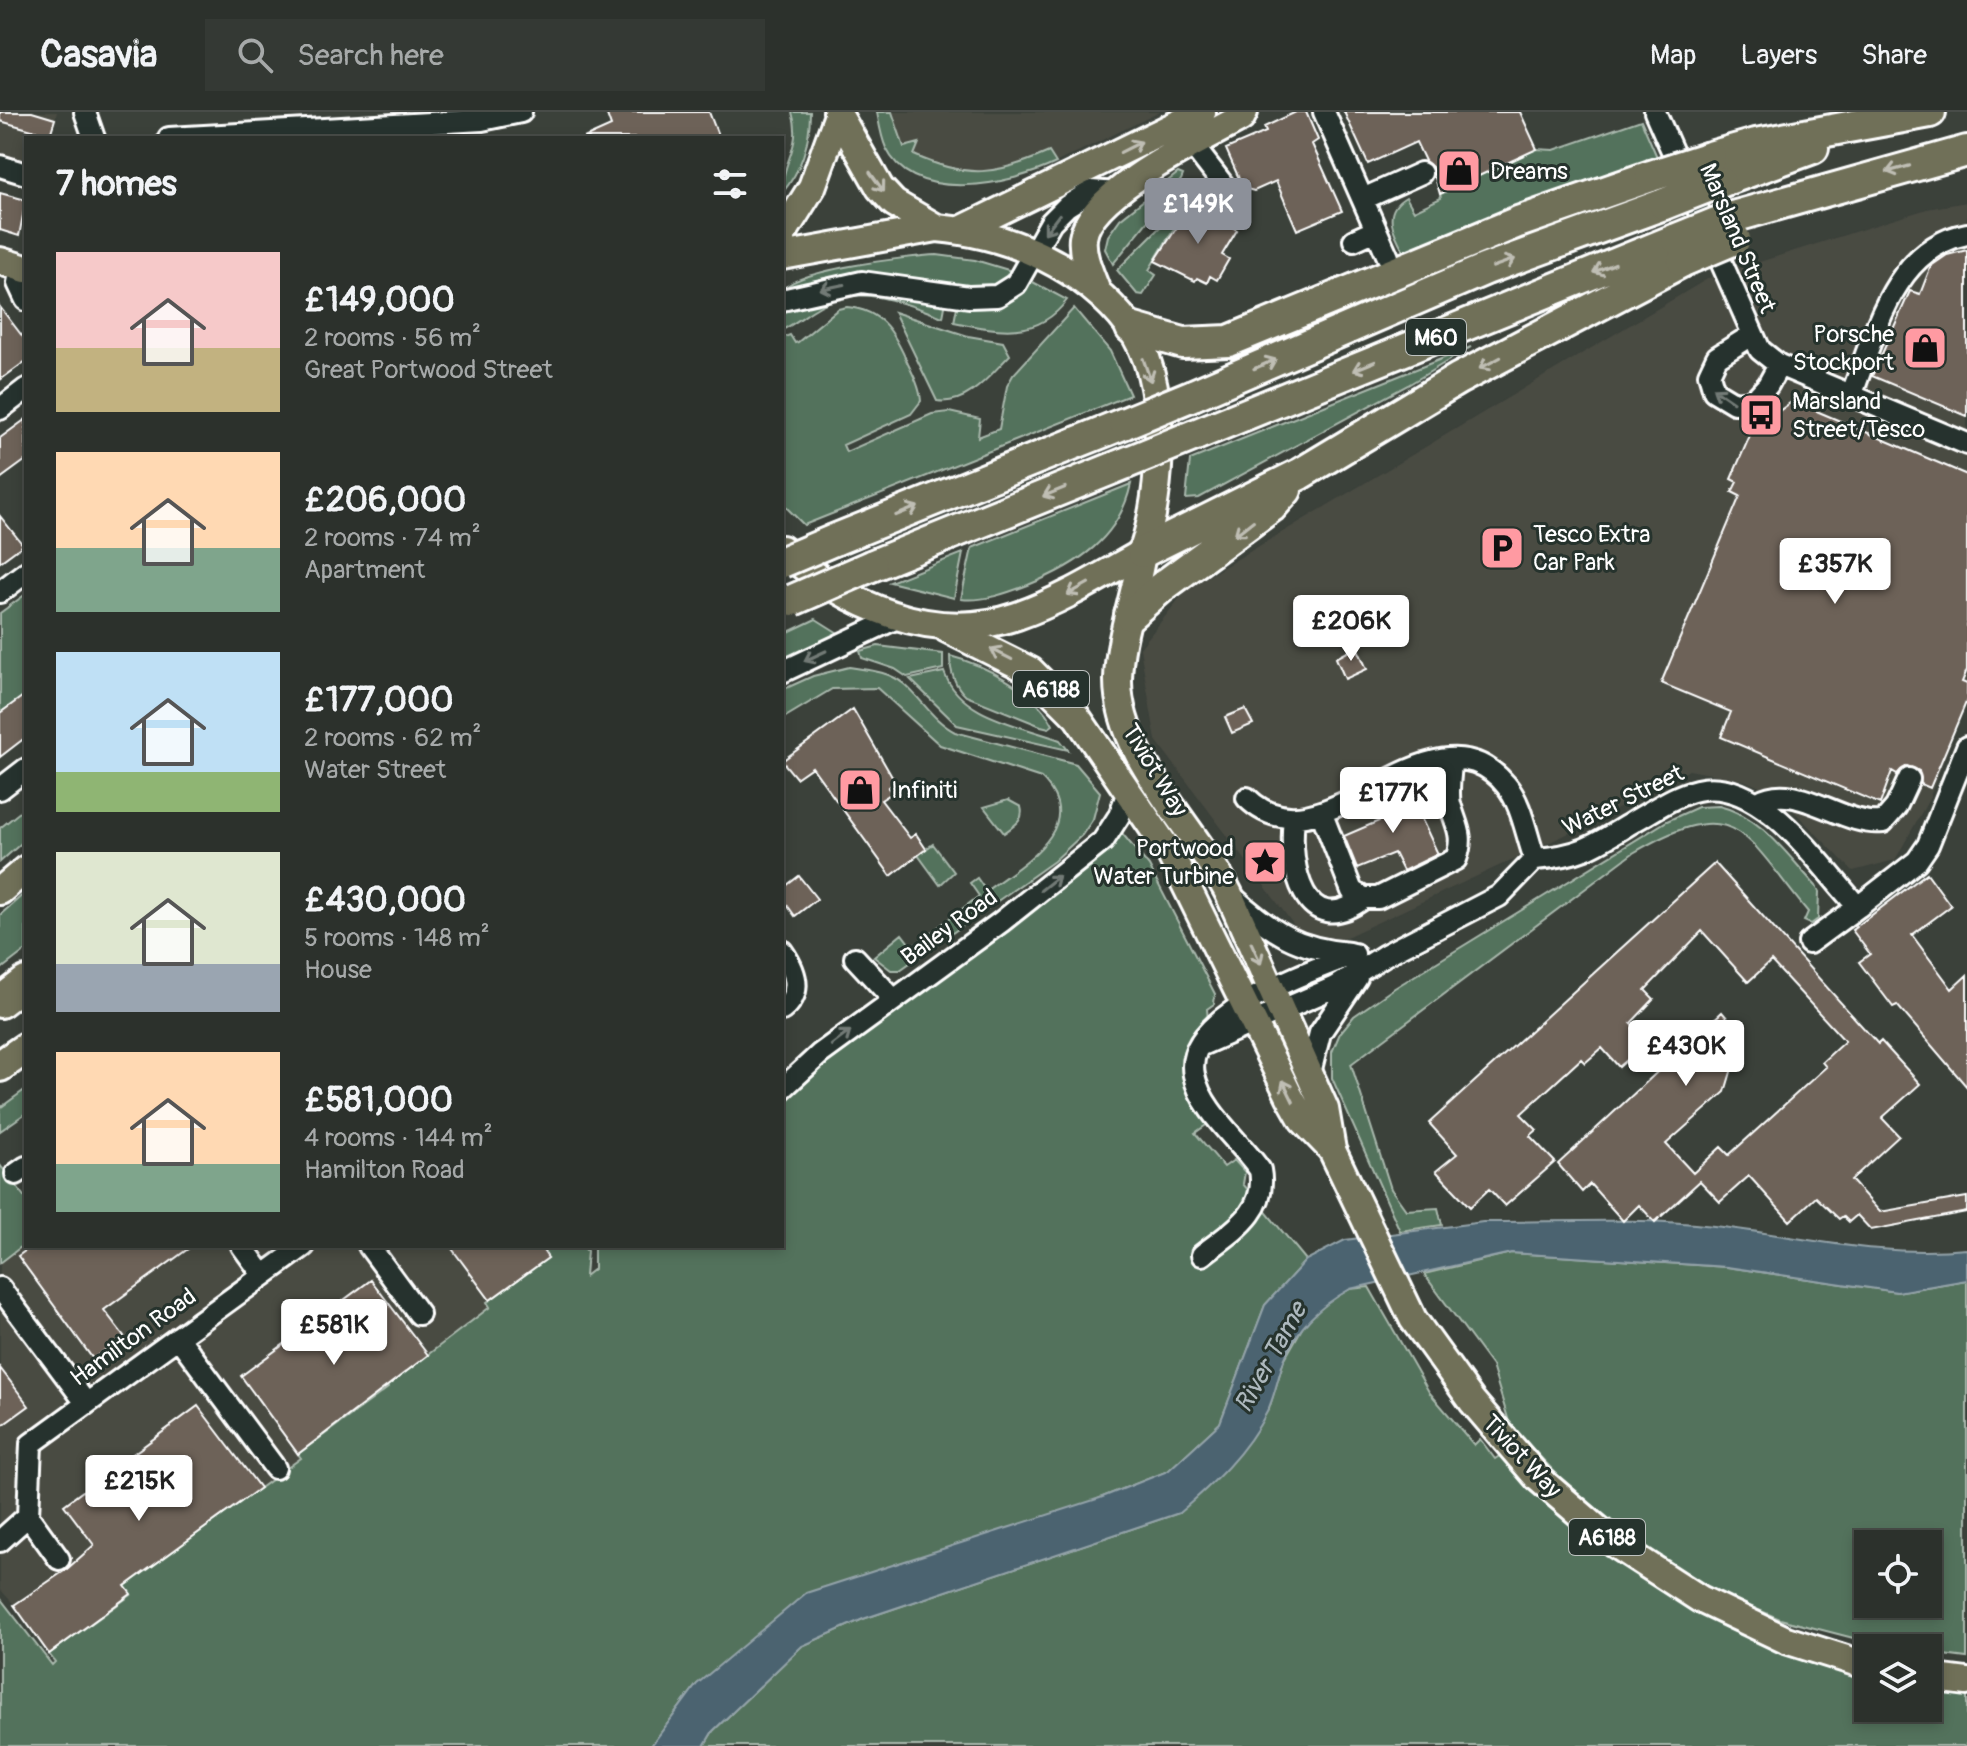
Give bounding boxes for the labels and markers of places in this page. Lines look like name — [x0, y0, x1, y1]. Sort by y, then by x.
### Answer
shop icon: Dreams — [1435, 147, 1483, 195]
place label: Dreams — [1490, 157, 1568, 186]
pin: £149K — [1142, 178, 1254, 246]
place label: Porsche Stockport — [1793, 320, 1894, 377]
shop icon: Porsche Stockport — [1901, 324, 1949, 372]
place label: Marsland Street/Tesco — [1792, 387, 1925, 444]
bus stop icon: Marsland Street/Tesco — [1737, 391, 1785, 439]
place label: Tesco Extra Car Park — [1533, 520, 1650, 577]
parking icon: Tesco Extra Car Park — [1478, 524, 1526, 572]
pin: £357K — [1779, 538, 1891, 606]
pin: £206K — [1295, 595, 1407, 663]
shop icon: Infiniti — [836, 766, 884, 814]
pin: £177K — [1337, 767, 1449, 835]
place label: Infiniti — [891, 776, 957, 805]
place label: Portwood Water Turbine — [1093, 834, 1234, 891]
place icon: Portwood Water Turbine — [1241, 838, 1289, 886]
pin: £430K — [1630, 1020, 1742, 1088]
pin: £581K — [278, 1299, 390, 1367]
pin: £215K — [83, 1455, 195, 1523]

